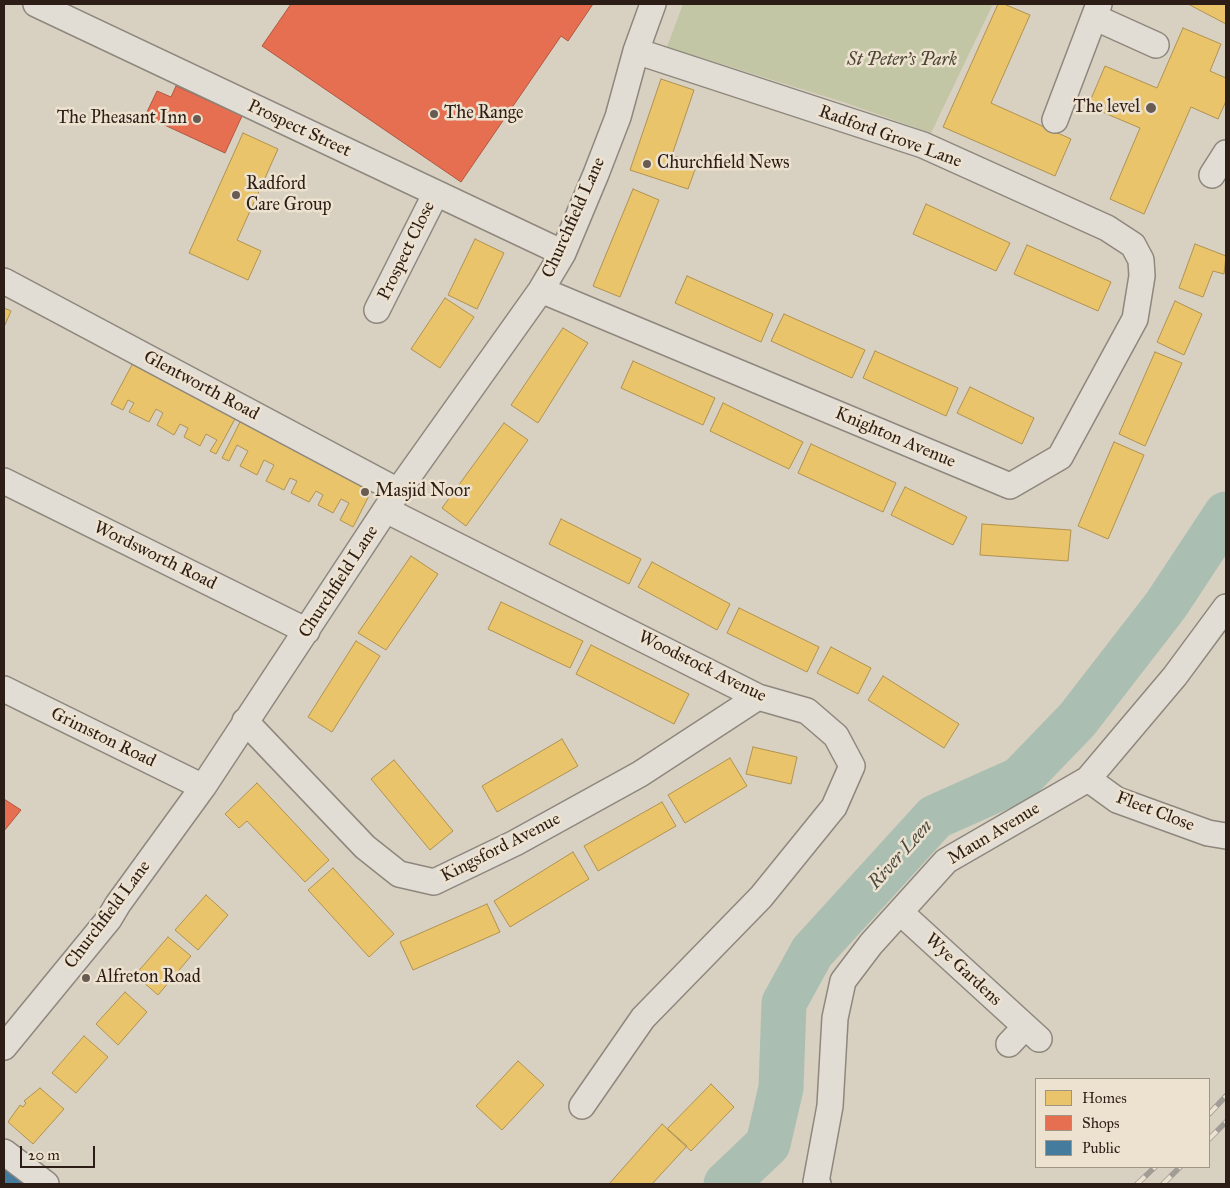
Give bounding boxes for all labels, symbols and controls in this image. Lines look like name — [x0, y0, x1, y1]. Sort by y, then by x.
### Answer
park label: St Peter's Park — [847, 50, 957, 72]
street label: Prospect Street — [244, 96, 354, 162]
place label: The level — [1073, 97, 1140, 119]
street label: Radford Grove Lane — [815, 101, 965, 173]
marker: The level — [1144, 101, 1158, 115]
place label: The Range — [444, 103, 524, 125]
place label: The Pheasant Inn — [57, 108, 187, 130]
marker: The Range — [428, 108, 440, 120]
marker: The Pheasant Inn — [191, 113, 203, 125]
place label: Churchfield News — [657, 153, 790, 175]
street label: Churchfield Lane — [538, 154, 610, 282]
marker: Churchfield News — [641, 158, 653, 170]
place label: Radford Care Group — [246, 174, 331, 216]
marker: Radford Care Group — [230, 189, 242, 201]
street label: Prospect Close — [374, 198, 440, 304]
street label: Glentworth Road — [140, 346, 262, 426]
street label: Knighton Avenue — [831, 403, 959, 473]
place label: Masjid Noor — [375, 481, 470, 503]
marker: Masjid Noor — [359, 486, 371, 498]
street label: Wordsworth Road — [90, 517, 220, 595]
street label: Churchfield Lane — [295, 522, 383, 642]
street label: Woodstock Avenue — [634, 627, 770, 707]
street label: Grimston Road — [47, 703, 159, 773]
street label: Fleet Close — [1113, 787, 1197, 837]
street label: Maun Avenue — [944, 798, 1044, 870]
street label: Kingsford Avenue — [438, 809, 564, 887]
water label: River Leen — [864, 816, 938, 894]
street label: Churchfield Lane — [60, 857, 156, 973]
street label: Wye Gardens — [920, 929, 1006, 1011]
place label: Alfreton Road — [96, 967, 201, 989]
marker: Alfreton Road — [80, 972, 92, 984]
legend — [1035, 1078, 1210, 1168]
text: Homes — [1082, 1089, 1127, 1107]
text: Shops — [1082, 1114, 1120, 1132]
scale bar — [22, 1136, 98, 1168]
text: Public — [1082, 1139, 1120, 1157]
text: 20 m — [28, 1146, 60, 1164]

